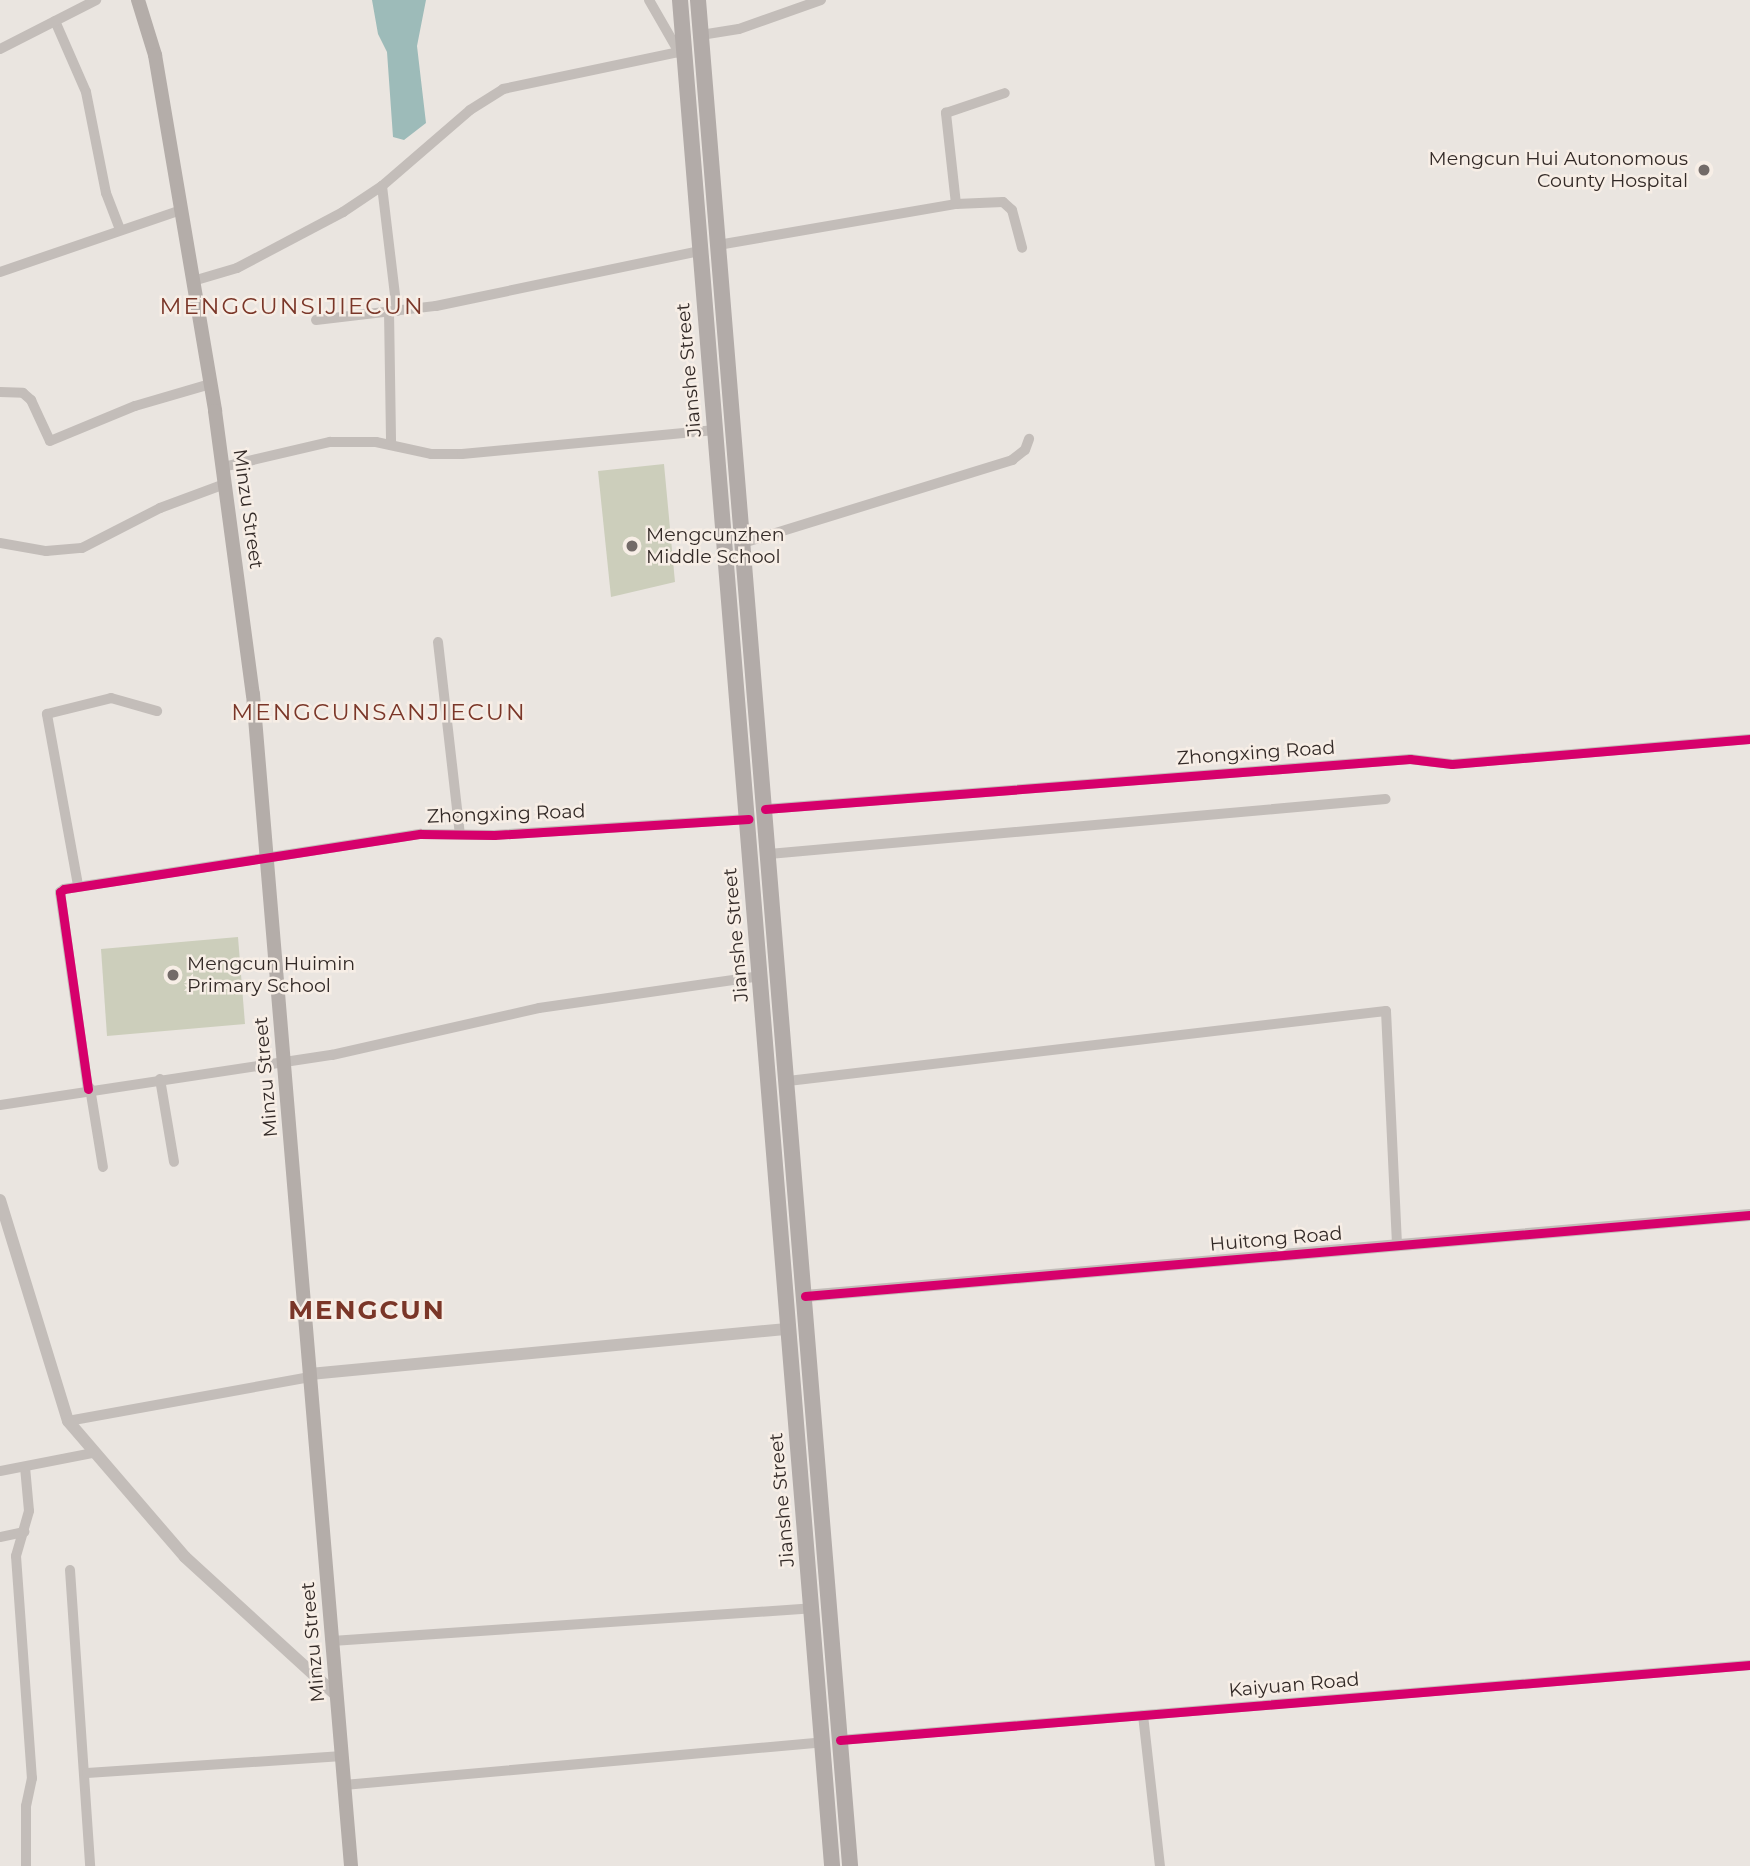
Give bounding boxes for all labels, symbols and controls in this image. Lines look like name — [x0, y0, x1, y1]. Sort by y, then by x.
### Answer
place label: Mengcun Hui Autonomous County Hospital — [1429, 148, 1688, 192]
marker: Mengcun Hui Autonomous County Hospital — [1694, 160, 1714, 180]
district label: MENGCUNSIJIECUN — [161, 292, 423, 320]
street label: Jianshe Street — [672, 302, 706, 438]
street label: Minzu Street — [228, 448, 268, 570]
place label: Mengcunzhen Middle School — [646, 524, 785, 568]
marker: Mengcunzhen Middle School — [624, 538, 640, 554]
district label: MENGCUNSANJIECUN — [233, 698, 525, 726]
street label: Zhongxing Road — [1176, 736, 1336, 770]
street label: Zhongxing Road — [426, 800, 586, 828]
street label: Jianshe Street — [719, 867, 753, 1003]
place label: Mengcun Huimin Primary School — [187, 953, 355, 997]
marker: Mengcun Huimin Primary School — [165, 967, 181, 983]
street label: Minzu Street — [249, 1016, 283, 1138]
street label: Huitong Road — [1209, 1222, 1343, 1256]
district label: MENGCUN — [289, 1295, 445, 1327]
street label: Jianshe Street — [765, 1432, 799, 1568]
street label: Minzu Street — [296, 1581, 330, 1703]
street label: Kaiyuan Road — [1228, 1668, 1360, 1702]

